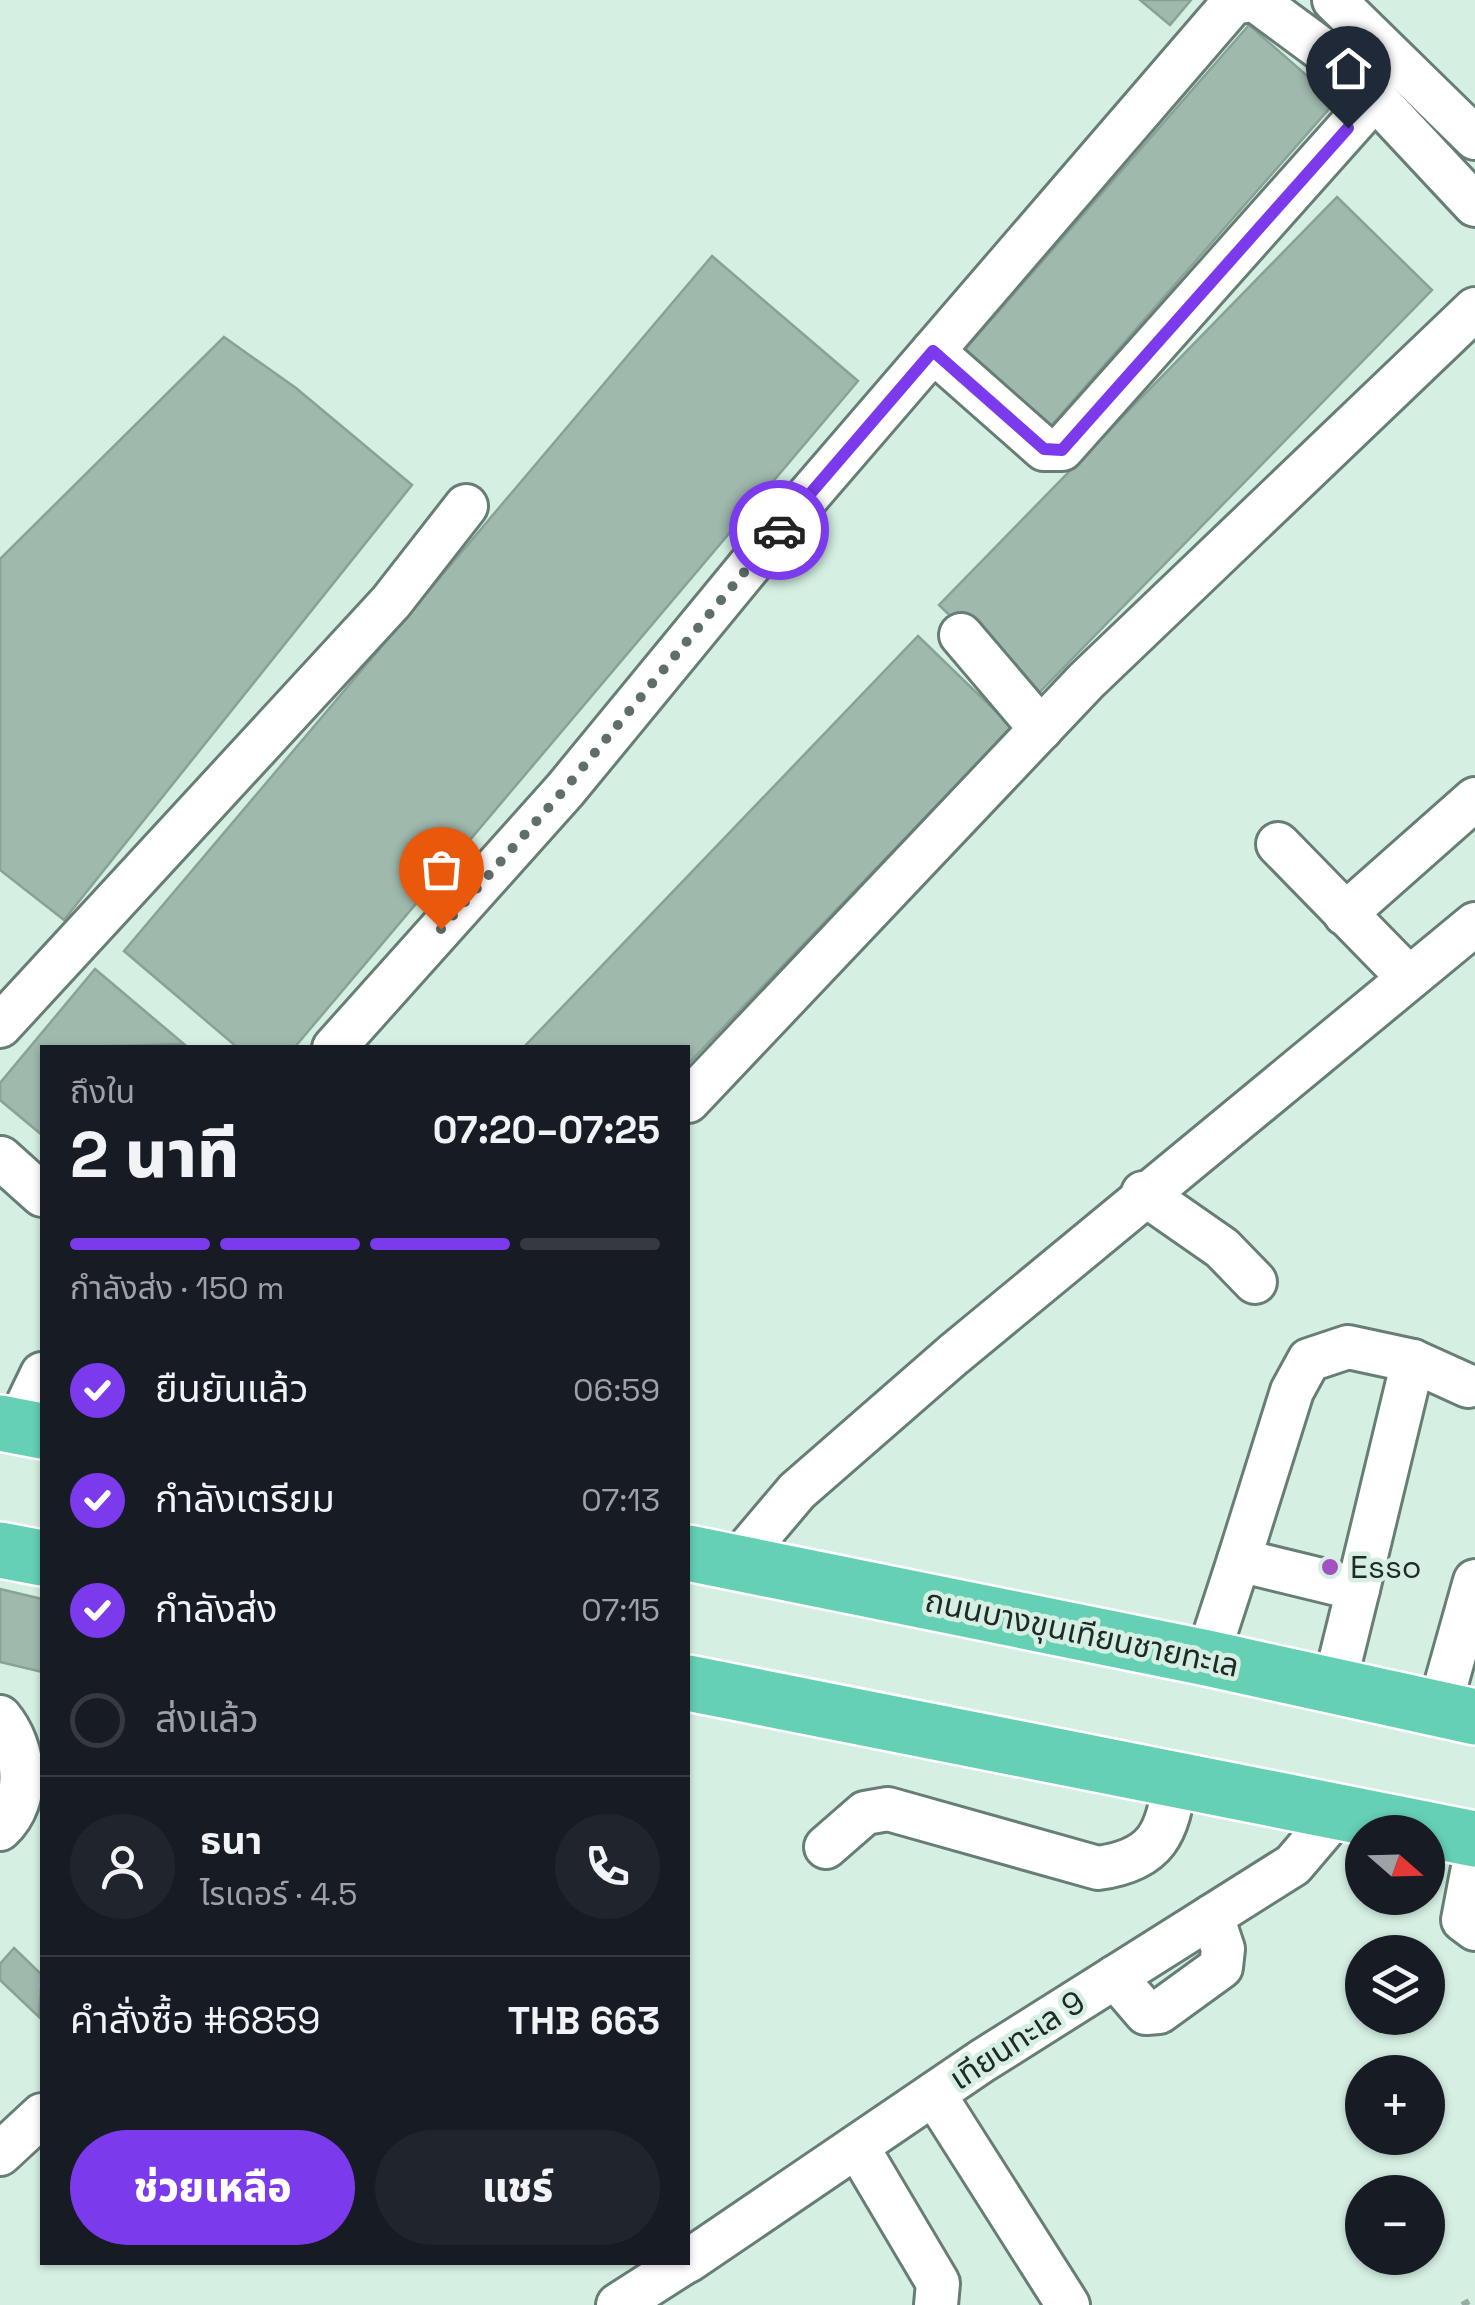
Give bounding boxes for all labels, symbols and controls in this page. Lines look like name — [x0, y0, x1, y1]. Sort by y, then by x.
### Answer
pin — [1306, 26, 1391, 129]
icon: home — [1321, 41, 1376, 96]
courier — [729, 480, 829, 580]
icon: car — [752, 503, 807, 558]
pin — [399, 827, 484, 930]
icon: bag — [414, 842, 469, 897]
text: ถึงใน — [70, 1072, 135, 1112]
text: 07:20–07:25 — [433, 1106, 660, 1154]
text: 2 นาที — [70, 1113, 239, 1196]
text: กำลังส่ง · 150 m — [70, 1268, 284, 1308]
icon: check — [70, 1363, 125, 1418]
text: ยืนยันแล้ว — [155, 1365, 308, 1413]
text: 06:59 — [573, 1370, 660, 1410]
icon: check — [70, 1473, 125, 1528]
text: กำลังเตรียม — [155, 1475, 335, 1523]
text: 07:13 — [581, 1480, 660, 1520]
place label: Esso — [1350, 1547, 1422, 1587]
marker: Esso — [1319, 1556, 1341, 1578]
street label: ถนนบางขุนเทียนชายทะเล — [921, 1580, 1243, 1686]
icon: check — [70, 1583, 125, 1638]
text: กำลังส่ง — [155, 1585, 277, 1633]
text: 07:15 — [581, 1590, 660, 1630]
text: ส่งแล้ว — [155, 1695, 259, 1743]
button: person — [70, 1814, 175, 1919]
button: phone — [555, 1814, 660, 1919]
north arrow — [1345, 1815, 1445, 1915]
map controls — [1345, 1815, 1445, 2275]
text: ธนา — [200, 1817, 262, 1865]
text: ไรเดอร์ · 4.5 — [200, 1874, 358, 1914]
button: layers — [1345, 1935, 1445, 2035]
street label: เทียนทะเล 9 — [942, 1982, 1092, 2098]
text: คำสั่งซื้อ #6859 — [70, 1996, 320, 2044]
text: THB 663 — [508, 1997, 660, 2045]
button: + — [1345, 2055, 1445, 2155]
button: ช่วยเหลือ — [70, 2130, 355, 2245]
button: แชร์ — [375, 2130, 660, 2245]
button: − — [1345, 2175, 1445, 2275]

